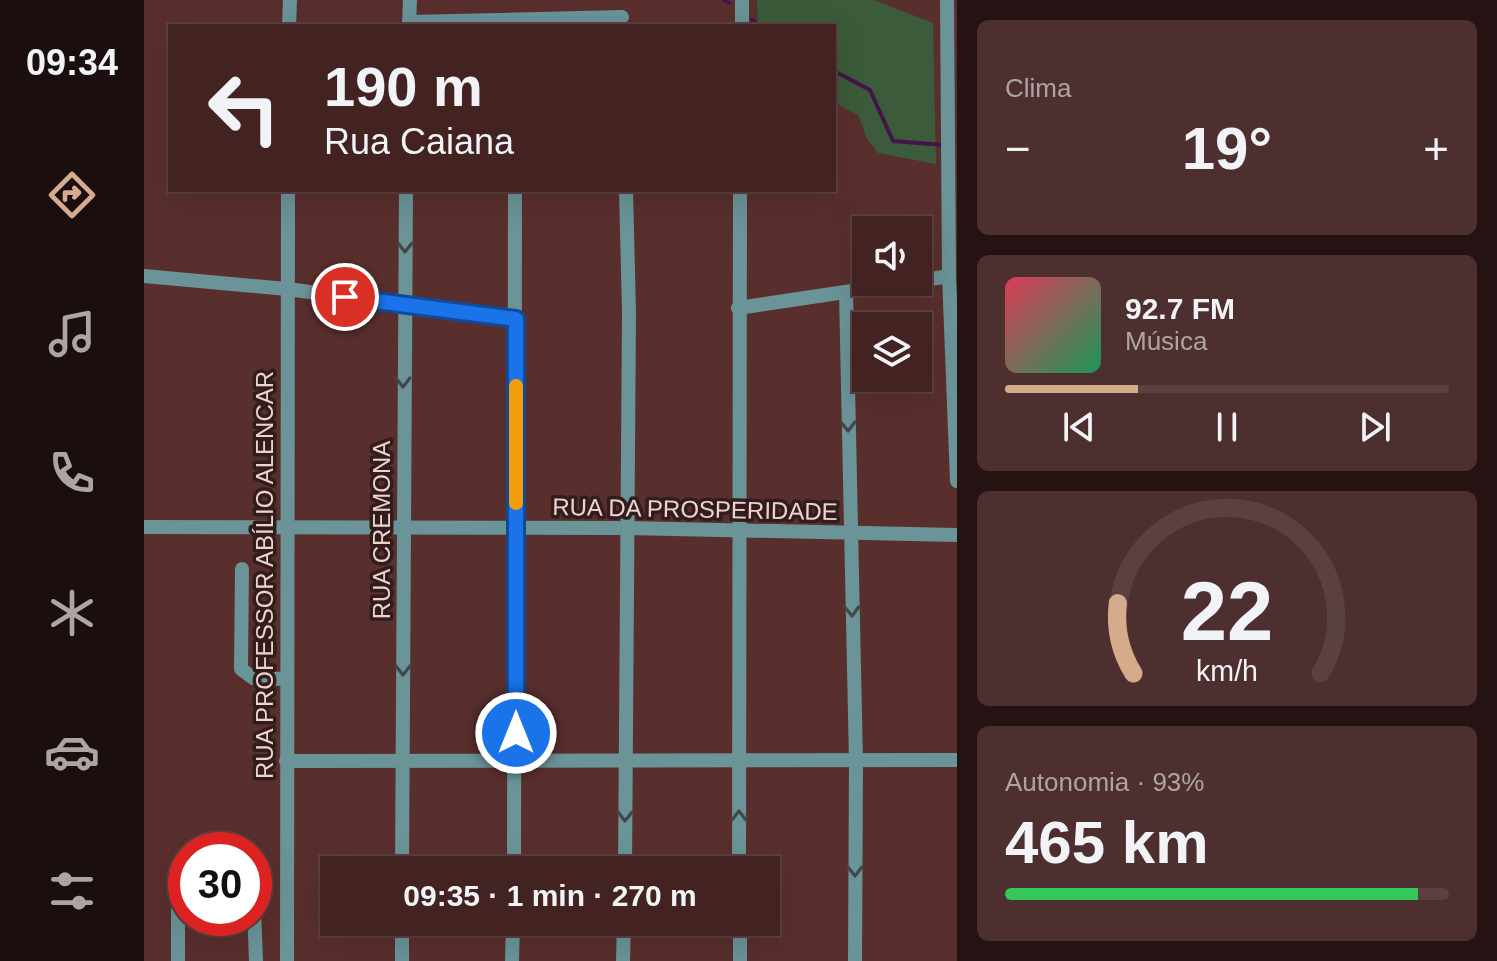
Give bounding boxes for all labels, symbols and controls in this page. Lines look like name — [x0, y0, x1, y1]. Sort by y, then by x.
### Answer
text: 09:34 — [26, 42, 118, 83]
text: 190 m — [324, 55, 483, 118]
icon: left — [192, 56, 296, 160]
text: Clima — [1005, 73, 1071, 103]
text: 19° — [1182, 115, 1272, 182]
text: Rua Caiana — [324, 121, 514, 162]
text: − — [1005, 124, 1031, 173]
text: + — [1423, 124, 1449, 173]
icon: directions — [44, 167, 100, 223]
map controls — [852, 216, 932, 392]
button: sound — [852, 216, 932, 296]
one-way arrow — [396, 241, 413, 254]
pin — [311, 263, 379, 331]
icon: arrive — [323, 275, 367, 319]
text: 92.7 FM — [1125, 292, 1235, 325]
icon: music — [44, 306, 100, 362]
button: layers — [852, 312, 932, 392]
text: Música — [1125, 326, 1207, 356]
street label: RUA PROFESSOR ABÍLIO ALENCAR — [251, 371, 278, 779]
one-way arrow — [394, 376, 412, 389]
icon: previous — [1057, 405, 1101, 449]
icon: pause — [1205, 405, 1249, 449]
icon: next — [1353, 405, 1397, 449]
one-way arrow — [839, 420, 857, 433]
street label: RUA CREMONA — [368, 441, 395, 619]
icon: phone — [44, 445, 100, 501]
street label: RUA DA PROSPERIDADE — [552, 493, 838, 525]
text: 22 — [1181, 565, 1273, 658]
icon: climate — [44, 585, 100, 641]
one-way arrow — [843, 605, 861, 618]
text: km/h — [1196, 655, 1258, 687]
one-way arrow — [394, 664, 412, 677]
position arrow — [474, 691, 558, 775]
icon: car — [44, 724, 100, 780]
text: Autonomia · 93% — [1005, 767, 1204, 797]
one-way arrow — [730, 809, 748, 822]
text: 465 km — [1005, 809, 1209, 876]
one-way arrow — [617, 810, 634, 823]
speed limit sign: 30 — [168, 832, 272, 936]
icon: filters — [44, 863, 100, 919]
one-way arrow — [846, 865, 864, 878]
text: 09:35 · 1 min · 270 m — [403, 879, 697, 912]

